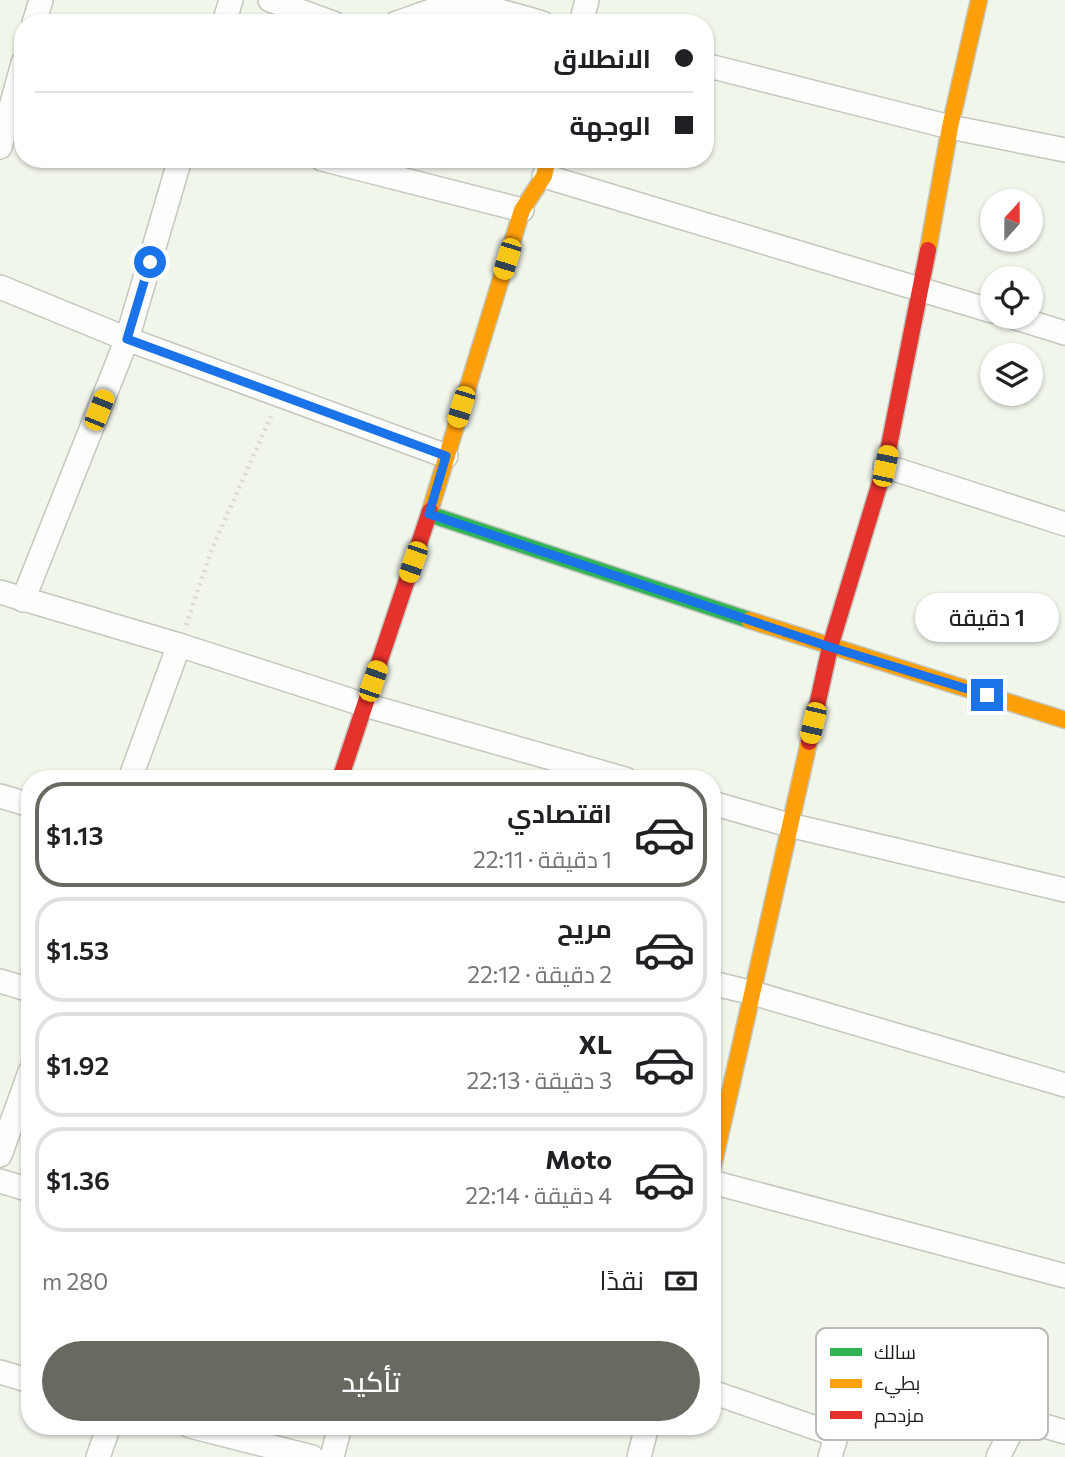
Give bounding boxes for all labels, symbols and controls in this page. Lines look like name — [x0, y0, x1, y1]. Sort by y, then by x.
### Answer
text: الانطلاق — [553, 42, 651, 73]
text: الوجهة — [570, 109, 651, 140]
north arrow — [980, 189, 1043, 252]
map controls — [980, 189, 1043, 406]
car — [491, 236, 524, 282]
route start — [134, 246, 166, 278]
button: locate — [980, 266, 1043, 329]
button: layers — [980, 343, 1043, 406]
car — [445, 384, 478, 430]
car — [82, 387, 117, 433]
car — [871, 443, 900, 489]
car — [397, 539, 430, 585]
callout: 1 دقيقة — [915, 594, 1059, 642]
text: 1 دقيقة — [949, 603, 1025, 631]
car — [357, 658, 390, 704]
route end — [971, 679, 1003, 711]
car — [799, 700, 828, 746]
text: اقتصادي — [507, 797, 612, 828]
icon: car — [633, 803, 696, 866]
text: $1.13 — [46, 819, 104, 850]
text: 1 دقيقة · 22:11 — [473, 845, 612, 873]
text: مريح — [557, 912, 612, 943]
icon: car — [633, 918, 696, 981]
text: $1.53 — [46, 934, 109, 965]
text: 2 دقيقة · 22:12 — [467, 960, 612, 988]
text: XL — [578, 1028, 612, 1059]
icon: car — [633, 1033, 696, 1096]
text: $1.92 — [46, 1049, 109, 1080]
text: 3 دقيقة · 22:13 — [467, 1066, 612, 1094]
text: Moto — [545, 1143, 612, 1174]
icon: car — [633, 1148, 696, 1211]
text: $1.36 — [46, 1164, 110, 1195]
text: 4 دقيقة · 22:14 — [465, 1181, 612, 1209]
icon: cash — [662, 1262, 700, 1300]
text: نقدًا — [600, 1264, 644, 1295]
text: 280 m — [42, 1267, 108, 1295]
legend — [816, 1328, 1048, 1440]
text: سالك — [874, 1340, 916, 1363]
button: تأكيد — [42, 1341, 700, 1421]
text: بطيء — [874, 1371, 920, 1398]
text: مزدحم — [874, 1403, 924, 1429]

